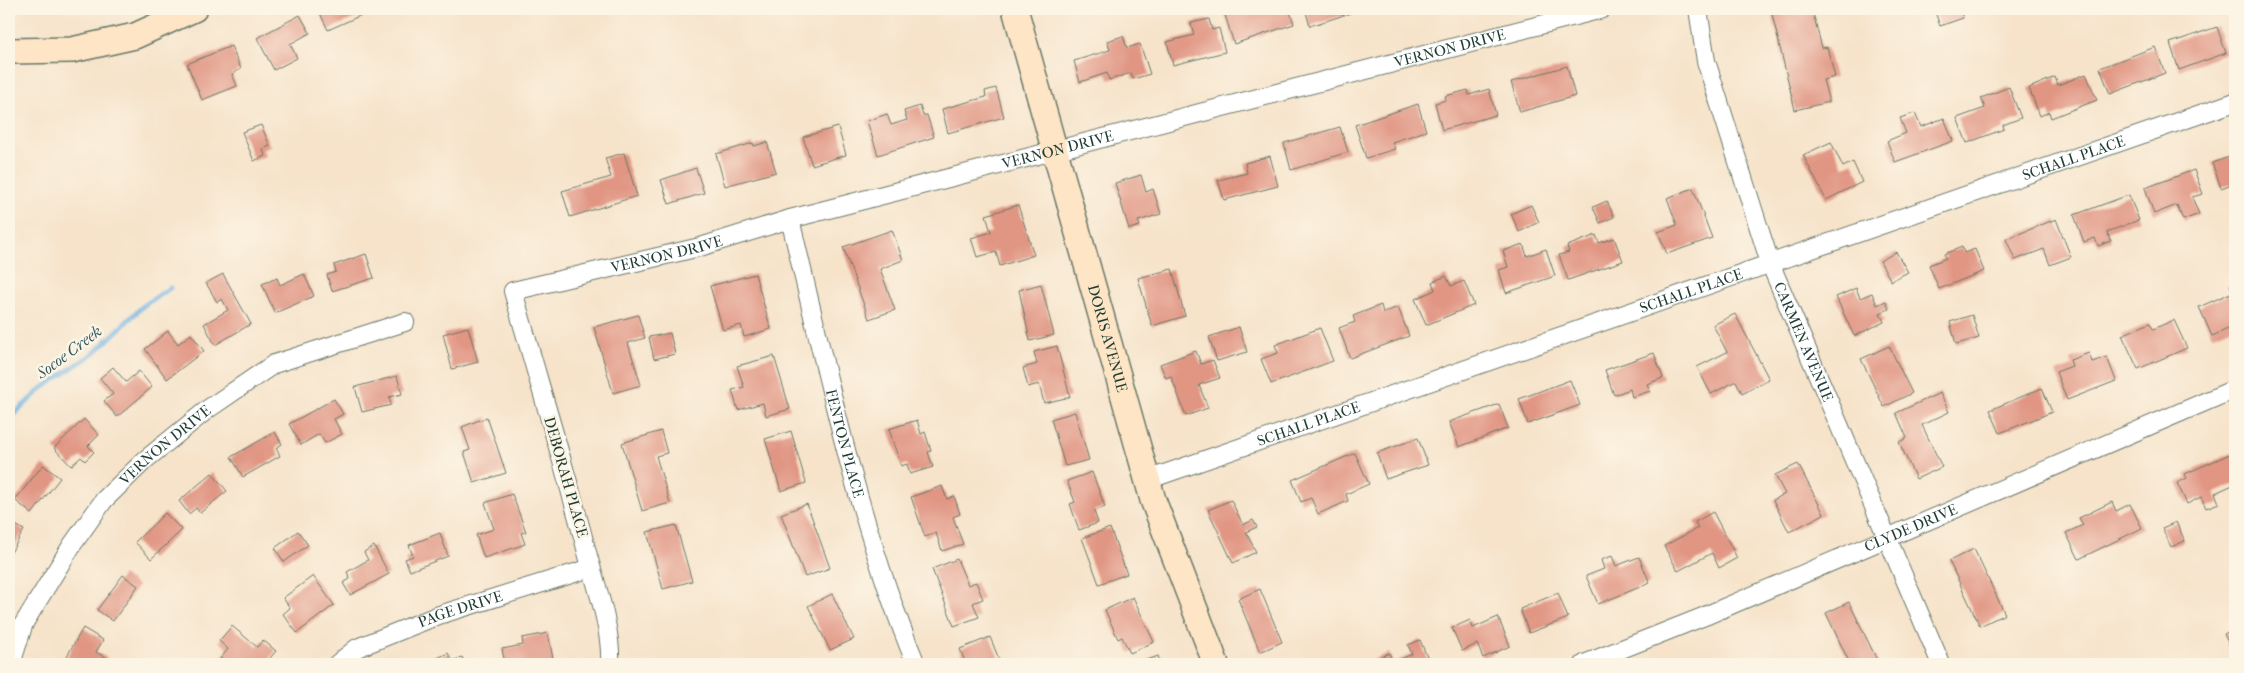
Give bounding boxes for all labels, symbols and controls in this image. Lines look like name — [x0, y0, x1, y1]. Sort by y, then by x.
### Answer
street label: VERNON DRIVE — [1391, 25, 1507, 72]
street label: VERNON DRIVE — [999, 127, 1115, 173]
street label: SCHALL PLACE — [2020, 132, 2127, 184]
street label: VERNON DRIVE — [608, 232, 725, 277]
street label: SCHALL PLACE — [1637, 265, 1745, 317]
street label: CARMEN AVENUE — [1770, 279, 1837, 404]
street label: DORIS AVENUE — [1084, 282, 1131, 394]
water label: Socoe Creek — [32, 321, 105, 383]
street label: FENTON PLACE — [822, 387, 868, 500]
street label: SCHALL PLACE — [1255, 398, 1362, 450]
street label: VERNON DRIVE — [115, 401, 214, 490]
street label: DEBORAH PLACE — [540, 415, 592, 539]
street label: CLYDE DRIVE — [1861, 500, 1960, 556]
street label: PAGE DRIVE — [415, 587, 505, 632]

